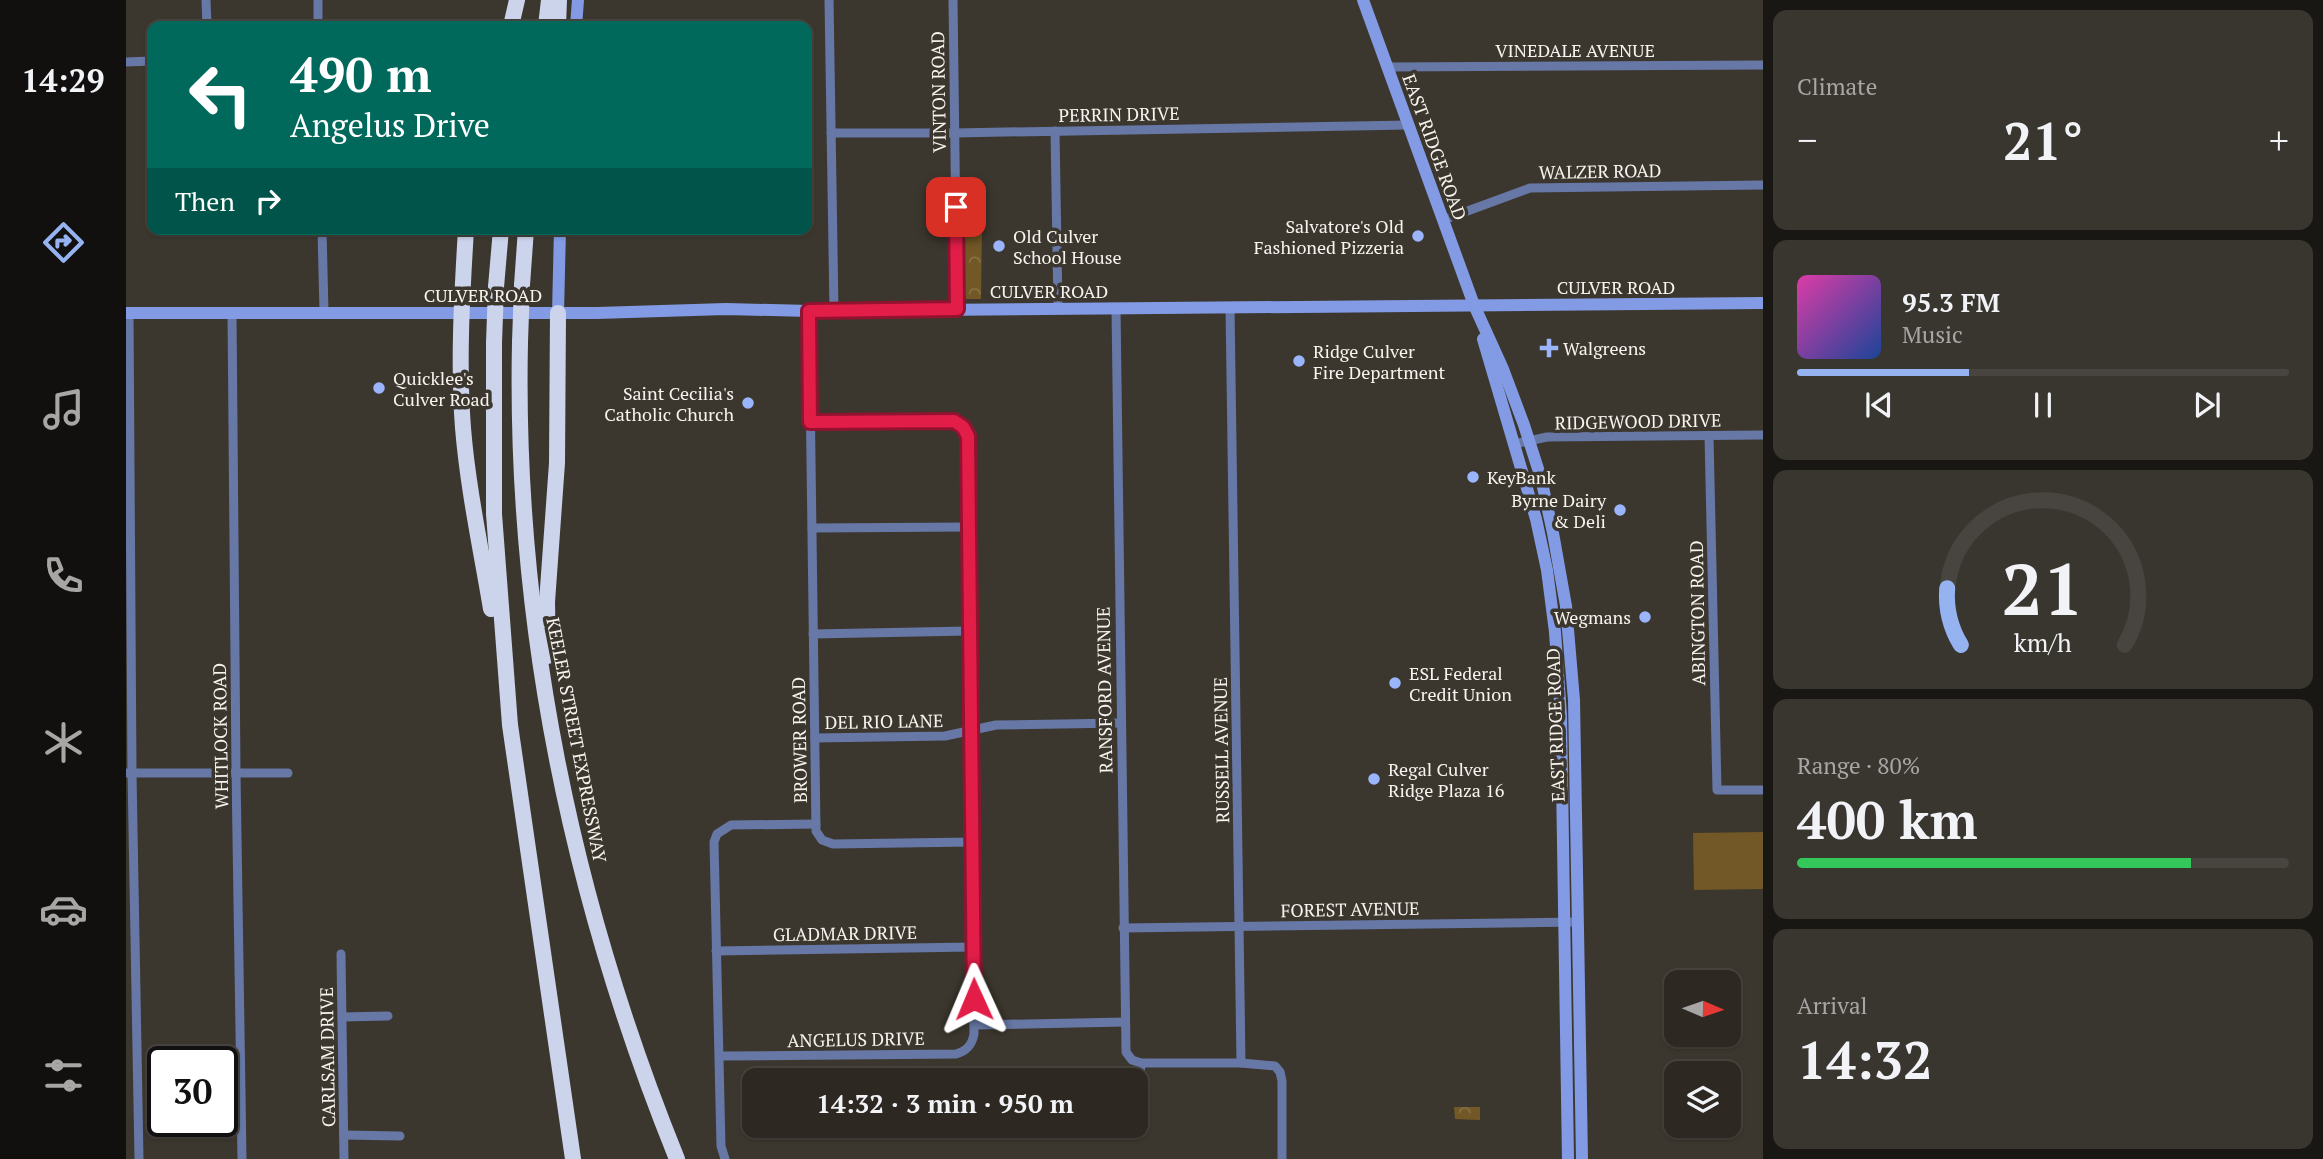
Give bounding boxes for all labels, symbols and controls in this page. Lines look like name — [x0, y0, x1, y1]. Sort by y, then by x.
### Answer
street label: VINTON ROAD — [925, 31, 951, 153]
street label: VINEDALE AVENUE — [1495, 38, 1655, 62]
text: 490 m — [290, 41, 432, 106]
icon: left — [175, 49, 266, 140]
text: 14:29 — [21, 59, 105, 101]
street label: EAST RIDGE ROAD — [1397, 71, 1473, 223]
text: Climate — [1797, 71, 1877, 102]
street label: PERRIN DRIVE — [1058, 101, 1180, 127]
text: Angelus Drive — [290, 104, 490, 146]
text: 21° — [2003, 106, 2083, 175]
text: − — [1797, 115, 1817, 165]
text: + — [2269, 115, 2289, 165]
street label: WALZER ROAD — [1538, 158, 1662, 184]
pin — [926, 177, 986, 237]
icon: right — [249, 182, 287, 220]
text: Then — [175, 184, 235, 218]
icon: arrive — [937, 188, 975, 226]
place label: Salvatore's Old Fashioned Pizzeria — [1254, 214, 1404, 259]
icon: directions — [39, 218, 88, 267]
place label: Old Culver School House — [1013, 224, 1122, 269]
marker: Salvatore's Old Fashioned Pizzeria — [1410, 228, 1426, 244]
marker: Old Culver School House — [991, 238, 1007, 254]
street label: CULVER ROAD — [1557, 275, 1675, 299]
street label: CULVER ROAD — [990, 279, 1108, 303]
street label: CULVER ROAD — [424, 283, 542, 307]
text: 95.3 FM — [1902, 285, 2000, 319]
text: Music — [1902, 319, 1963, 350]
place label: Walgreens — [1563, 336, 1646, 360]
place label: Ridge Culver Fire Department — [1313, 339, 1445, 384]
marker: Walgreens — [1541, 340, 1557, 356]
marker: Ridge Culver Fire Department — [1291, 353, 1307, 369]
place label: Quicklee's Culver Road — [393, 366, 490, 411]
marker: Quicklee's Culver Road — [371, 380, 387, 396]
place label: Saint Cecilia's Catholic Church — [604, 381, 734, 426]
icon: music — [39, 385, 88, 434]
icon: previous — [1860, 386, 1898, 424]
icon: pause — [2024, 386, 2062, 424]
icon: next — [2188, 386, 2226, 424]
marker: Saint Cecilia's Catholic Church — [740, 395, 756, 411]
street label: RIDGEWOOD DRIVE — [1554, 408, 1722, 434]
place label: KeyBank — [1487, 465, 1556, 489]
marker: KeyBank — [1465, 469, 1481, 485]
place label: Byrne Dairy & Deli — [1511, 488, 1607, 533]
marker: Byrne Dairy & Deli — [1612, 502, 1628, 518]
street label: ABINGTON ROAD — [1684, 540, 1710, 686]
text: 21 — [2002, 540, 2084, 637]
icon: phone — [39, 551, 88, 600]
place label: Wegmans — [1554, 605, 1631, 629]
street label: RANSFORD AVENUE — [1091, 606, 1117, 774]
marker: Wegmans — [1637, 609, 1653, 625]
street label: KEELER STREET EXPRESSWAY — [541, 615, 613, 865]
text: km/h — [2014, 626, 2072, 659]
street label: EAST RIDGE ROAD — [1540, 648, 1570, 802]
place label: ESL Federal Credit Union — [1409, 661, 1512, 706]
street label: WHITLOCK ROAD — [207, 663, 233, 809]
marker: ESL Federal Credit Union — [1387, 675, 1403, 691]
street label: BROWER ROAD — [786, 677, 812, 803]
street label: RUSSELL AVENUE — [1208, 677, 1234, 823]
street label: DEL RIO LANE — [824, 708, 944, 734]
icon: climate — [39, 718, 88, 767]
text: Range · 80% — [1797, 750, 1920, 781]
place label: Regal Culver Ridge Plaza 16 — [1388, 757, 1505, 802]
marker: Regal Culver Ridge Plaza 16 — [1366, 771, 1382, 787]
text: 400 km — [1797, 785, 1978, 854]
icon: car — [39, 885, 88, 934]
street label: FOREST AVENUE — [1280, 896, 1420, 922]
street label: GLADMAR DRIVE — [773, 920, 917, 946]
position arrow — [937, 962, 1011, 1036]
north arrow — [1664, 970, 1741, 1046]
map controls — [1664, 970, 1741, 1138]
street label: CARLSAM DRIVE — [314, 987, 340, 1127]
text: Arrival — [1797, 990, 1868, 1021]
text: 14:32 — [1797, 1025, 1932, 1094]
street label: ANGELUS DRIVE — [787, 1026, 925, 1052]
speed limit sign: 30 — [147, 1046, 238, 1137]
icon: filters — [39, 1051, 88, 1100]
button: layers — [1664, 1061, 1741, 1138]
text: 14:32 · 3 min · 950 m — [816, 1086, 1074, 1120]

